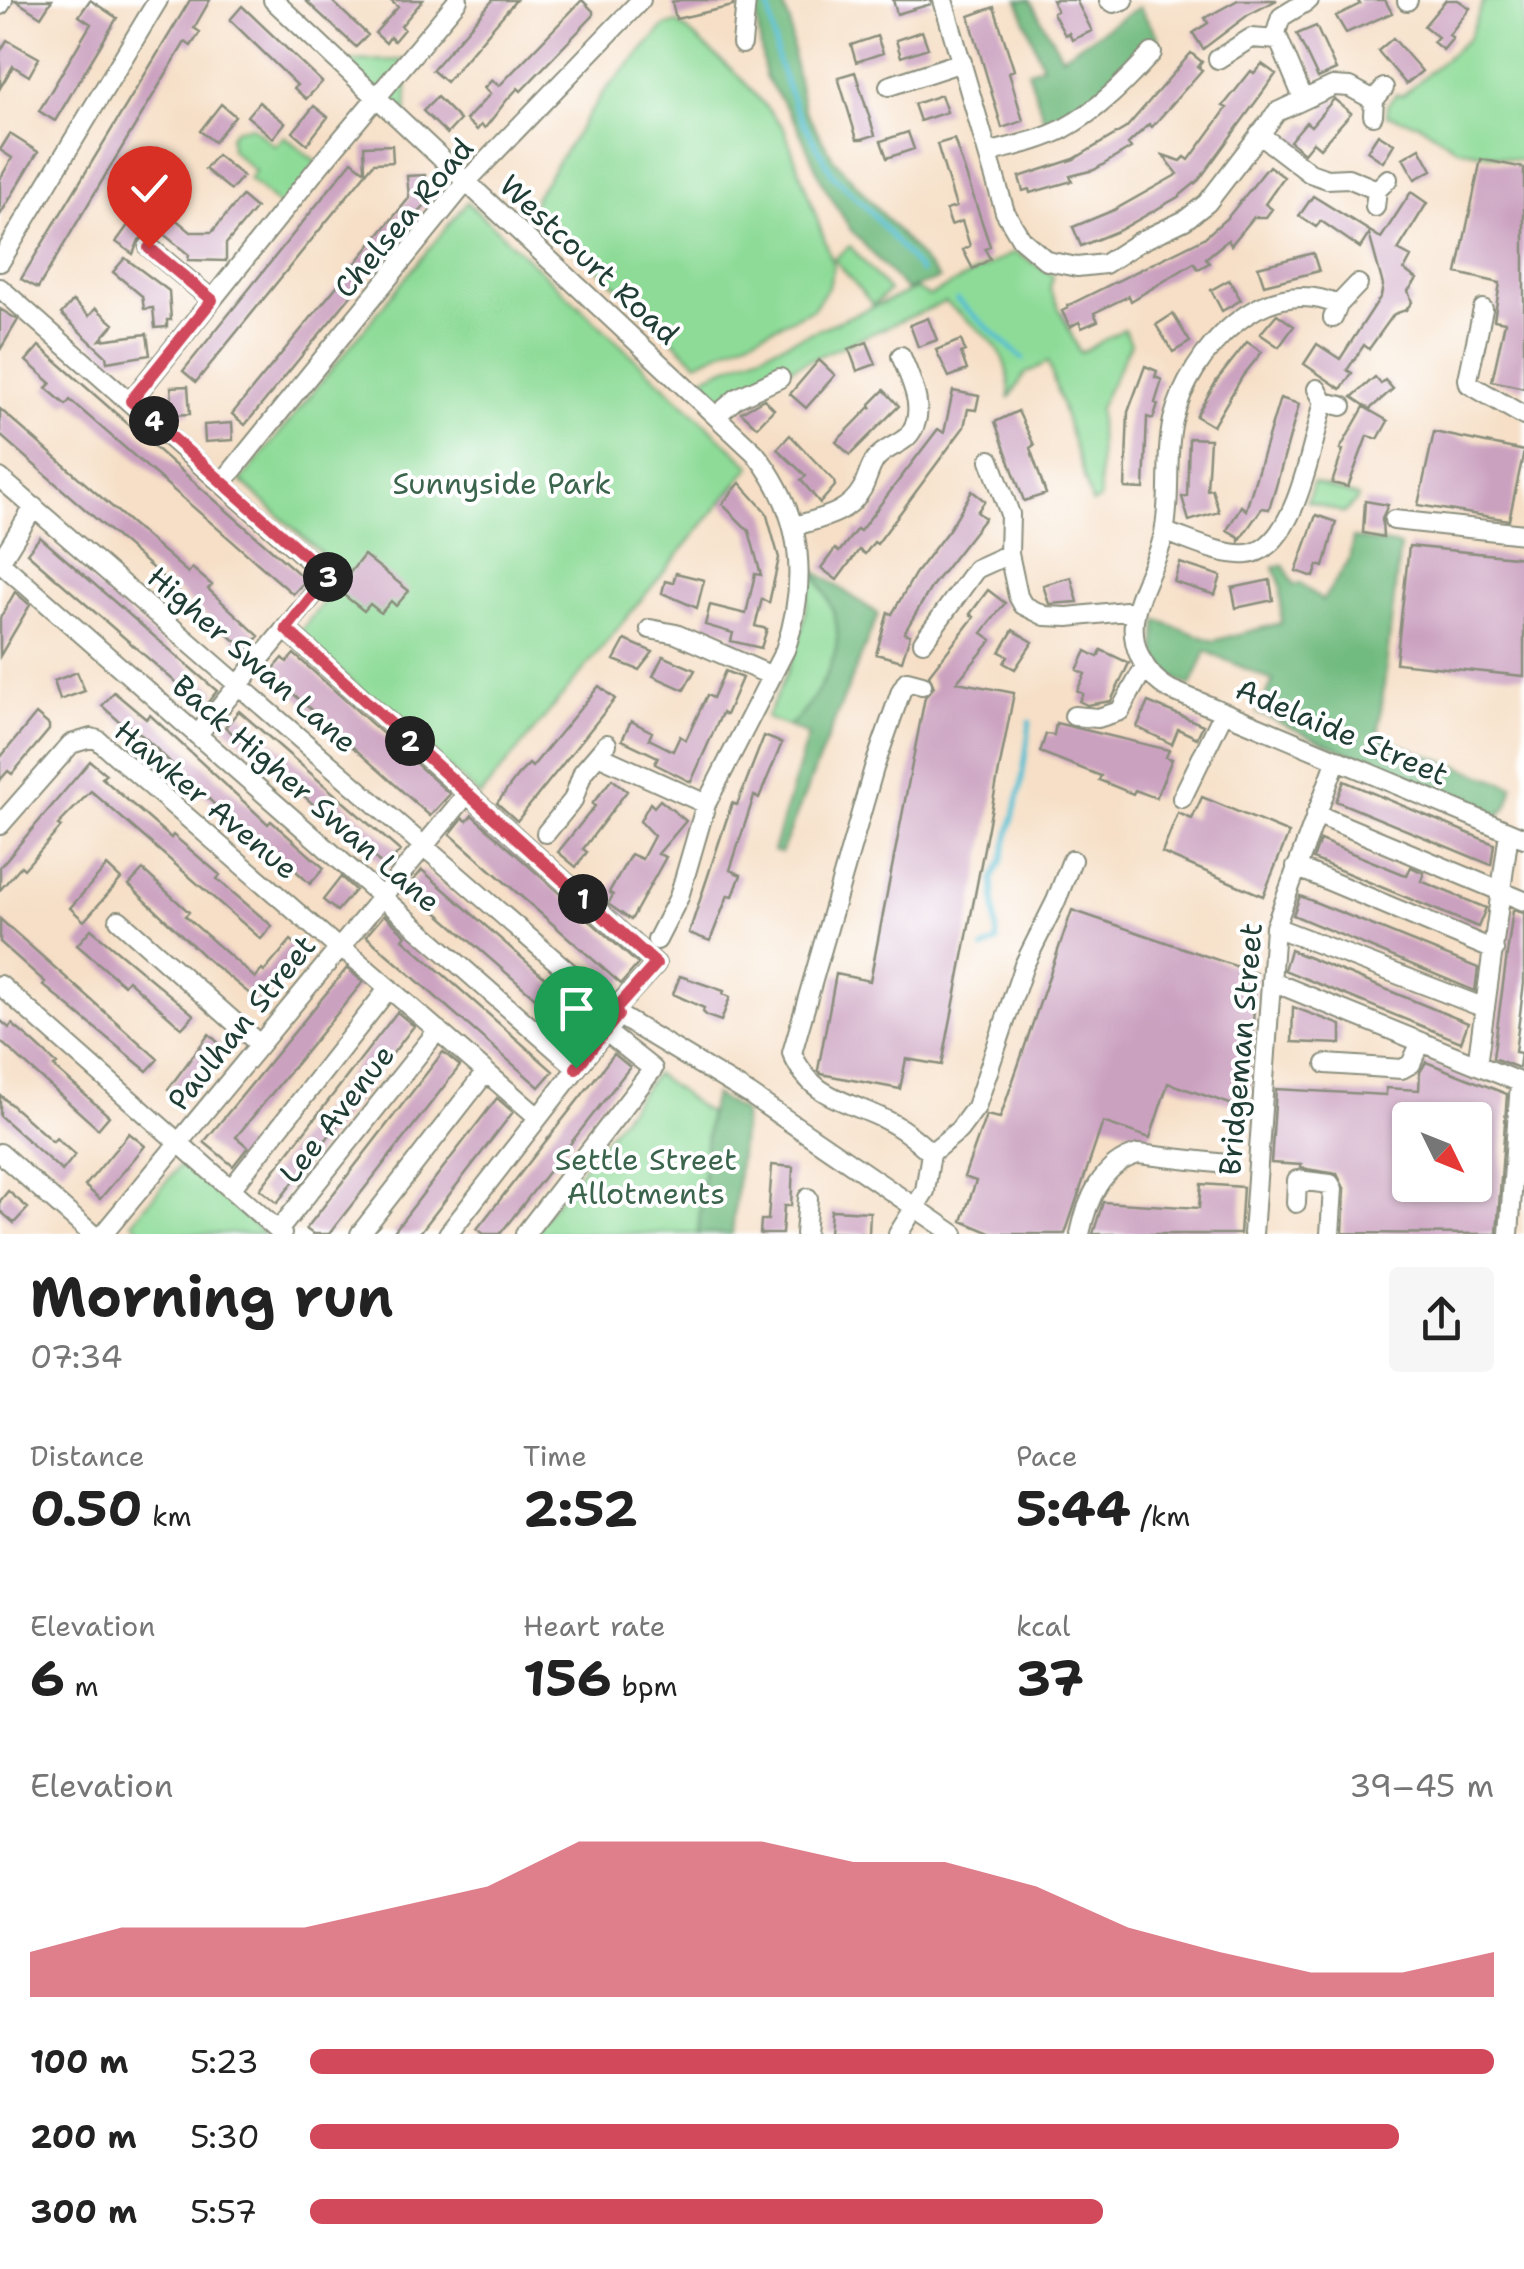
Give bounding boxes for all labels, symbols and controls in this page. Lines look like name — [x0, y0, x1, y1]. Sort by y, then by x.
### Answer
street label: Chelsea Road — [324, 129, 483, 306]
pin — [107, 146, 192, 249]
icon: check — [122, 161, 177, 216]
street label: Westcourt Road — [490, 165, 688, 354]
pin: 4 — [129, 396, 179, 446]
text: 4 — [144, 402, 164, 440]
park label: Sunnyside Park — [392, 463, 612, 504]
pin: 3 — [303, 552, 353, 602]
street label: Higher Swan Lane — [139, 557, 366, 762]
text: 3 — [318, 558, 338, 596]
street label: Back Higher Swan Lane — [163, 666, 449, 922]
street label: Adelaide Street — [1230, 668, 1455, 795]
street label: Hawker Avenue — [106, 711, 307, 889]
pin: 2 — [385, 716, 435, 766]
text: 2 — [400, 722, 420, 760]
pin: 1 — [558, 874, 608, 924]
text: 1 — [577, 880, 589, 918]
street label: Bridgeman Street — [1209, 921, 1272, 1177]
street label: Paulhan Street — [158, 926, 325, 1119]
pin — [534, 966, 619, 1069]
icon: arrive — [549, 981, 604, 1036]
street label: Lee Avenue — [269, 1036, 404, 1192]
north arrow — [1392, 1102, 1492, 1202]
map controls — [1392, 1102, 1492, 1202]
park label: Settle Street Allotments — [555, 1139, 737, 1214]
text: Morning run — [30, 1260, 394, 1334]
button: share — [1389, 1267, 1494, 1372]
text: 07:34 — [30, 1335, 123, 1378]
text: Distance — [30, 1437, 145, 1475]
text: Time — [523, 1437, 587, 1475]
text: Pace — [1016, 1437, 1078, 1475]
text: 0.50 — [30, 1475, 142, 1542]
text: 2:52 — [523, 1475, 638, 1542]
text: 5:44 — [1016, 1475, 1131, 1542]
text: km — [142, 1497, 192, 1535]
text: /km — [1131, 1497, 1190, 1535]
text: Elevation — [30, 1607, 155, 1645]
text: Heart rate — [523, 1607, 666, 1645]
text: kcal — [1016, 1607, 1070, 1645]
text: 6 — [30, 1645, 65, 1712]
text: 156 — [523, 1645, 612, 1712]
text: 37 — [1016, 1645, 1084, 1712]
text: m — [65, 1667, 99, 1705]
text: bpm — [612, 1667, 678, 1705]
text: Elevation — [30, 1764, 173, 1807]
text: 39–45 m — [1349, 1764, 1494, 1807]
text: 100 m — [30, 2040, 129, 2083]
text: 5:23 — [190, 2040, 259, 2083]
text: 200 m — [30, 2115, 137, 2158]
text: 5:30 — [190, 2115, 260, 2158]
text: 300 m — [30, 2190, 137, 2233]
text: 5:57 — [190, 2190, 257, 2233]

